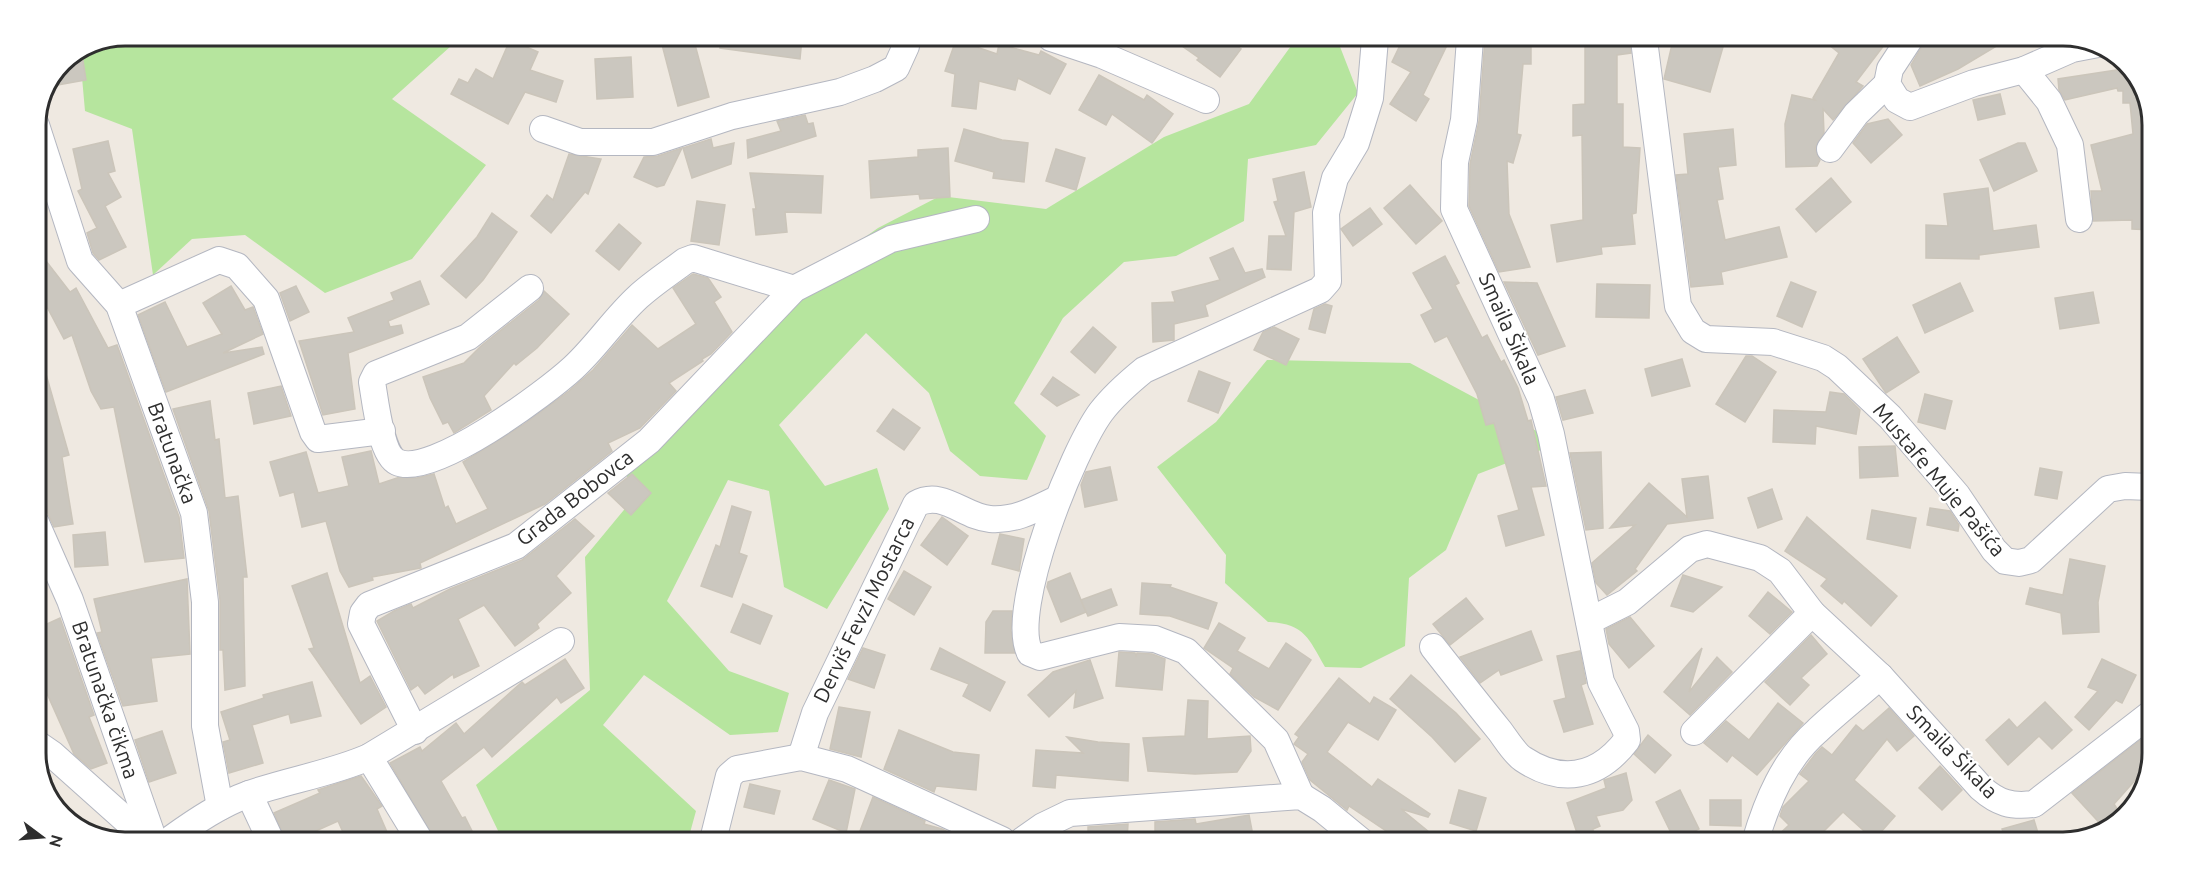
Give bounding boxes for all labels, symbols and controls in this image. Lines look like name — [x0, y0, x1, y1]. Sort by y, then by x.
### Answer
street label: Smaila Šikala — [1475, 269, 1545, 388]
street label: Mustafe Muje Pašića — [1869, 398, 2011, 561]
street label: Bratunačka — [143, 399, 202, 507]
street label: Grada Bobovca — [511, 444, 637, 550]
street label: Derviš Fevzi Mostarca — [808, 513, 919, 706]
street label: Bratunačka čikma — [68, 618, 144, 782]
street label: Smaila Šikala — [1902, 700, 2003, 803]
north arrow — [12, 807, 72, 867]
text: N — [46, 833, 67, 849]

